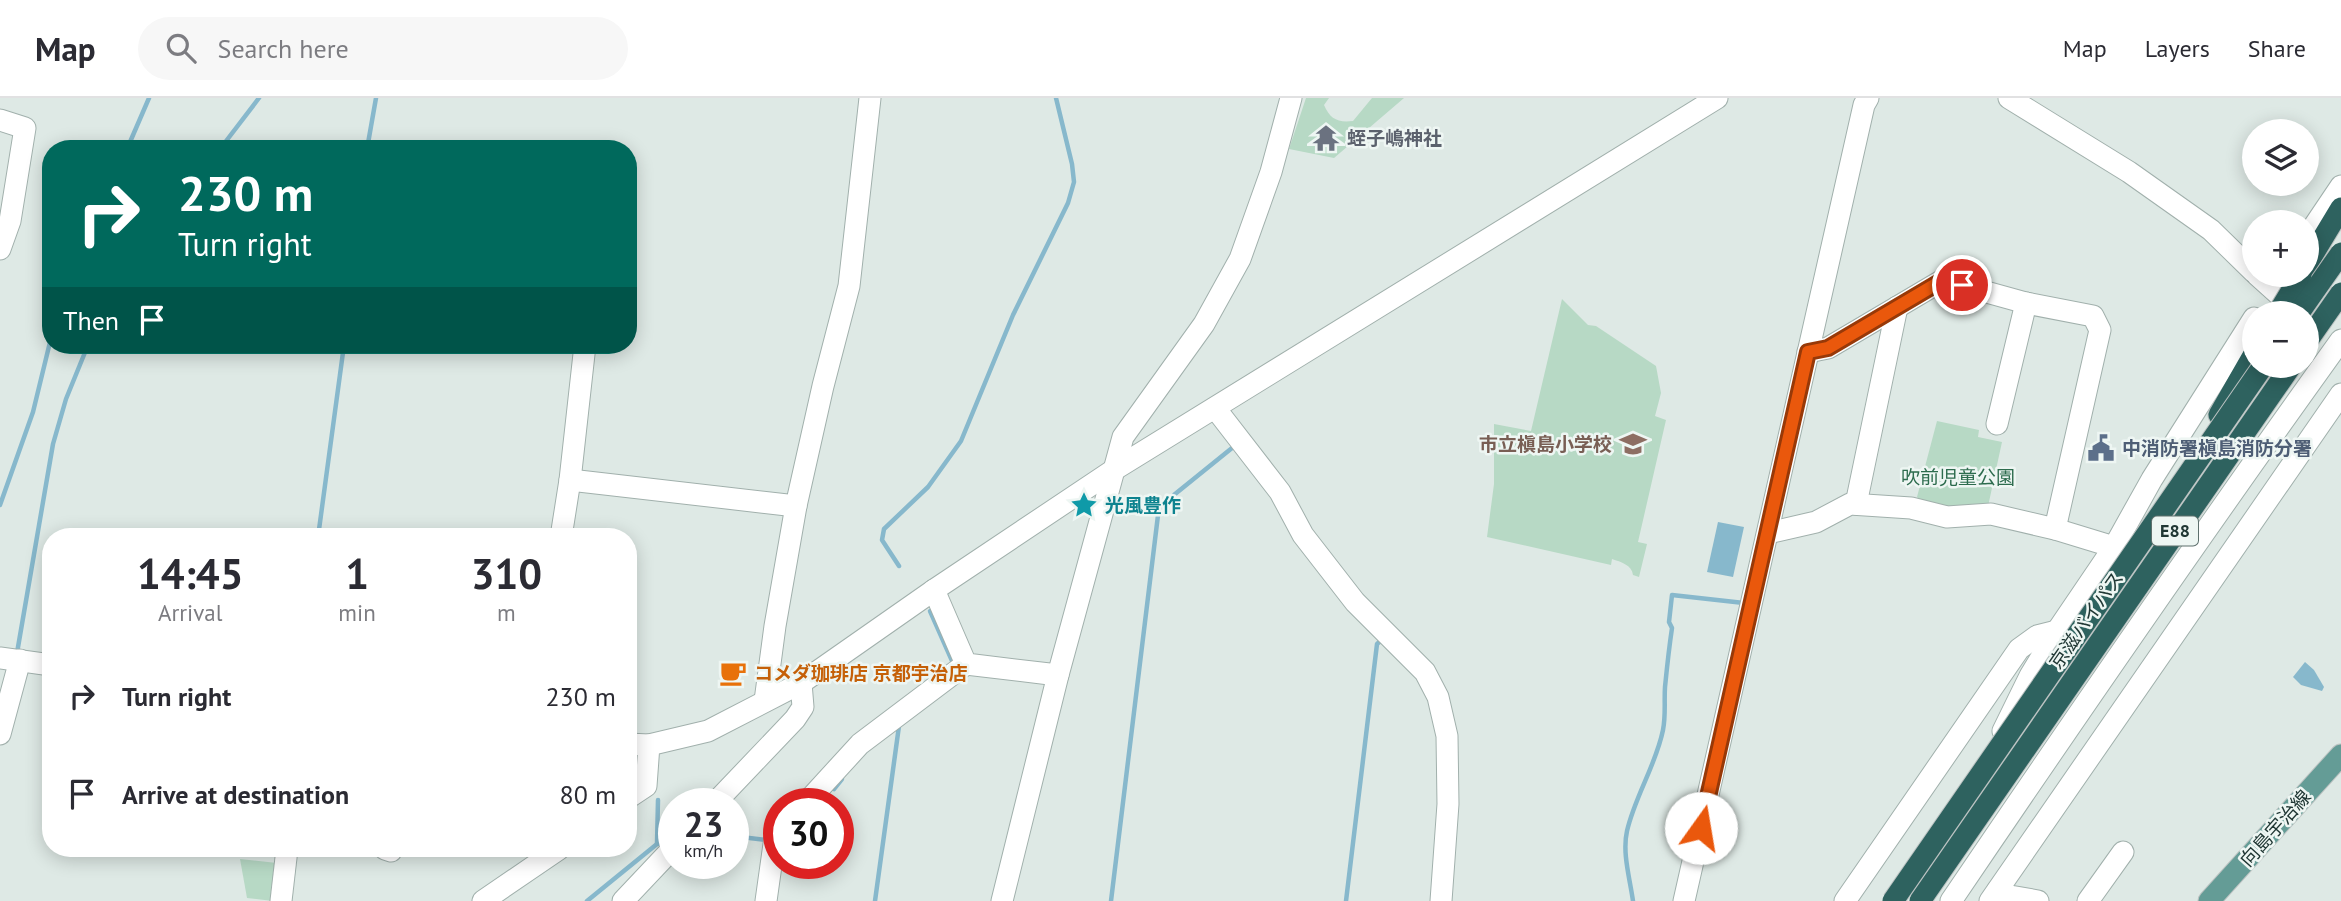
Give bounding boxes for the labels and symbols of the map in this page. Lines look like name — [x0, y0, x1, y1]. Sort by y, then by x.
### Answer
temple icon: 蛭子嶋神社 — [1311, 123, 1341, 153]
place label: 蛭子嶋神社 — [1347, 126, 1442, 150]
pin — [1932, 255, 1992, 315]
school or university icon: 市立槇島小学校 — [1618, 429, 1648, 459]
place label: 市立槇島小学校 — [1479, 432, 1612, 456]
public building icon: 中消防署槇島消防分署 — [2086, 433, 2116, 463]
place label: 中消防署槇島消防分署 — [2122, 436, 2312, 460]
park label: 吹前児童公園 — [1901, 465, 2015, 489]
place icon: 光風豊作 — [1069, 490, 1099, 520]
place label: 光風豊作 — [1105, 493, 1181, 517]
road number: E88 — [2152, 516, 2198, 545]
street label: 京滋バイパス — [2044, 567, 2128, 673]
cafe icon: コメダ珈琲店 京都宇治店 — [718, 658, 748, 688]
place label: コメダ珈琲店 京都宇治店 — [754, 661, 968, 685]
street label: 向島宇治線 — [2234, 785, 2316, 871]
speed limit sign: 30 — [763, 788, 854, 879]
position arrow — [1664, 791, 1738, 865]

